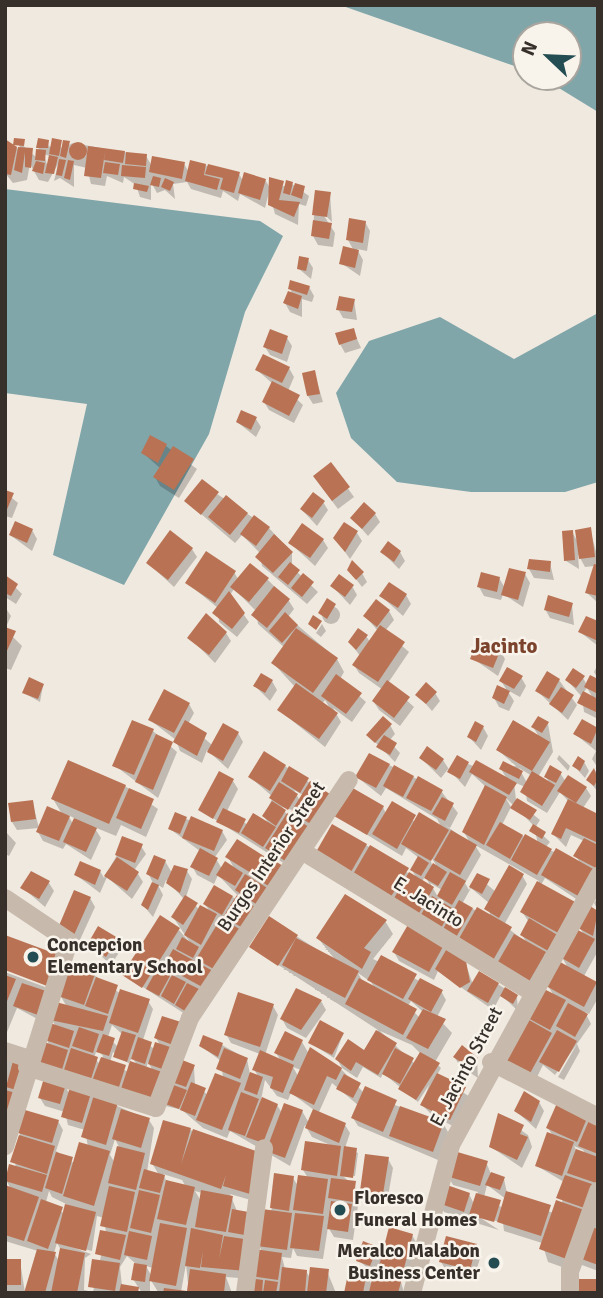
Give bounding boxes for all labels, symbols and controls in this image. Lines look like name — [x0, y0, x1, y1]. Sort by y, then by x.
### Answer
north arrow — [512, 21, 582, 91]
text: N — [516, 38, 543, 59]
district label: Jacinto — [471, 633, 537, 659]
street label: Burgos Interior Street — [213, 778, 331, 936]
street label: E. Jacinto — [389, 873, 467, 933]
place label: Concepcion Elementary School — [47, 935, 203, 979]
marker: Concepcion Elementary School — [25, 949, 41, 965]
street label: E. Jacinto Street — [426, 1003, 508, 1131]
place label: Floresco Funeral Homes — [354, 1188, 477, 1232]
marker: Floresco Funeral Homes — [332, 1202, 348, 1218]
place label: Meralco Malabon Business Center — [337, 1241, 480, 1285]
marker: Meralco Malabon Business Center — [486, 1255, 502, 1271]

